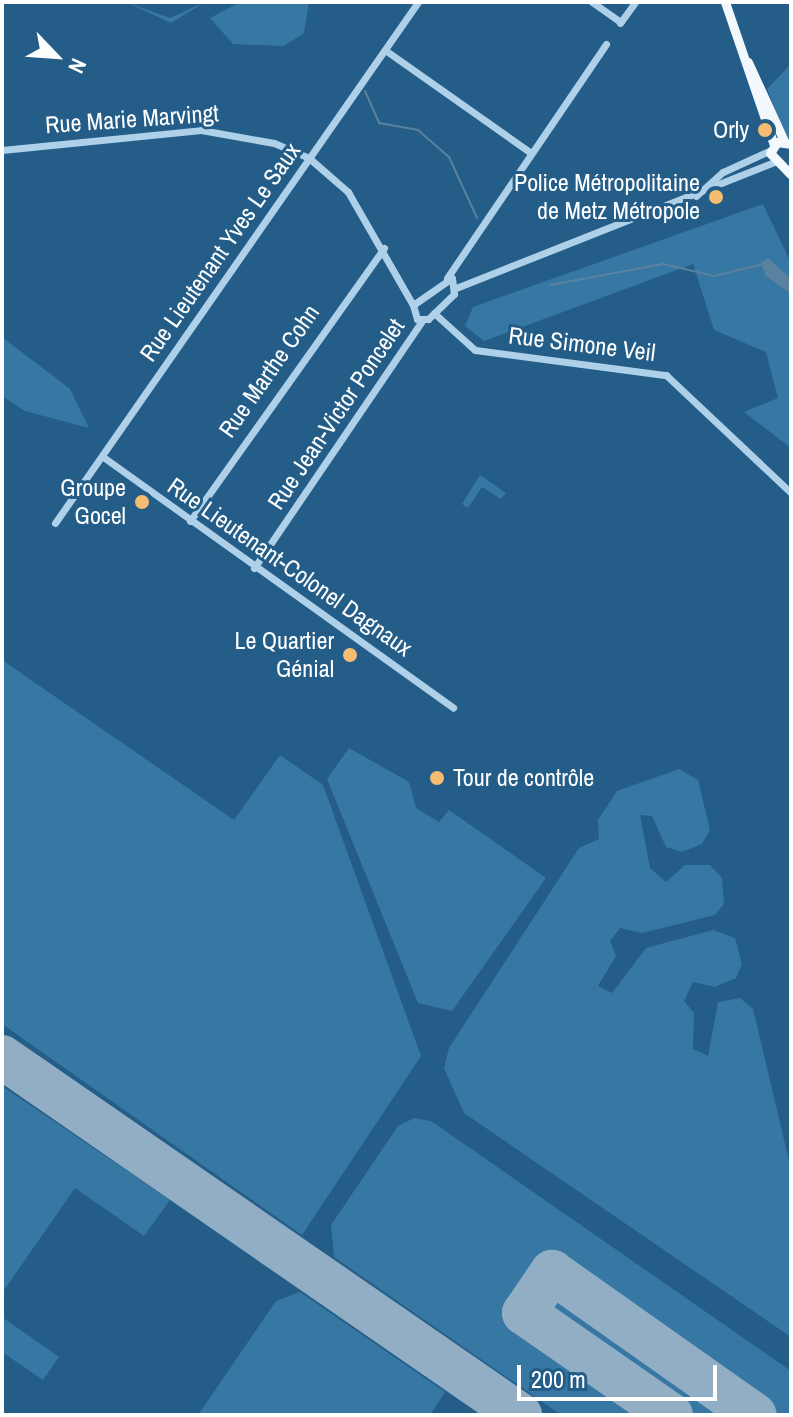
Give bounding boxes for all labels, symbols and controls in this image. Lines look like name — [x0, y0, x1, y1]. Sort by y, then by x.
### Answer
north arrow — [16, 16, 96, 96]
text: N — [61, 54, 94, 78]
street label: Rue Marie Marvingt — [44, 99, 220, 139]
place label: Orly — [713, 116, 749, 144]
marker: Orly — [756, 121, 774, 139]
street label: Rue Lieutenant Yves Le Saux — [134, 137, 306, 367]
place label: Police Métropolitaine de Metz Métropole — [514, 169, 700, 225]
marker: Police Métropolitaine de Metz Métropole — [707, 188, 725, 206]
street label: Rue Marthe Cohn — [213, 299, 325, 443]
street label: Rue Jean-Victor Poncelet — [261, 313, 411, 515]
street label: Rue Simone Veil — [507, 321, 657, 367]
street label: Rue Lieutenant-Colonel Dagnaux — [162, 471, 418, 663]
place label: Groupe Gocel — [60, 474, 126, 530]
marker: Groupe Gocel — [133, 493, 151, 511]
place label: Le Quartier Génial — [234, 627, 334, 683]
marker: Le Quartier Génial — [341, 646, 359, 664]
place label: Tour de contrôle — [453, 764, 594, 792]
marker: Tour de contrôle — [428, 769, 446, 787]
scale bar — [521, 1349, 721, 1399]
text: 200 m — [531, 1363, 586, 1395]

